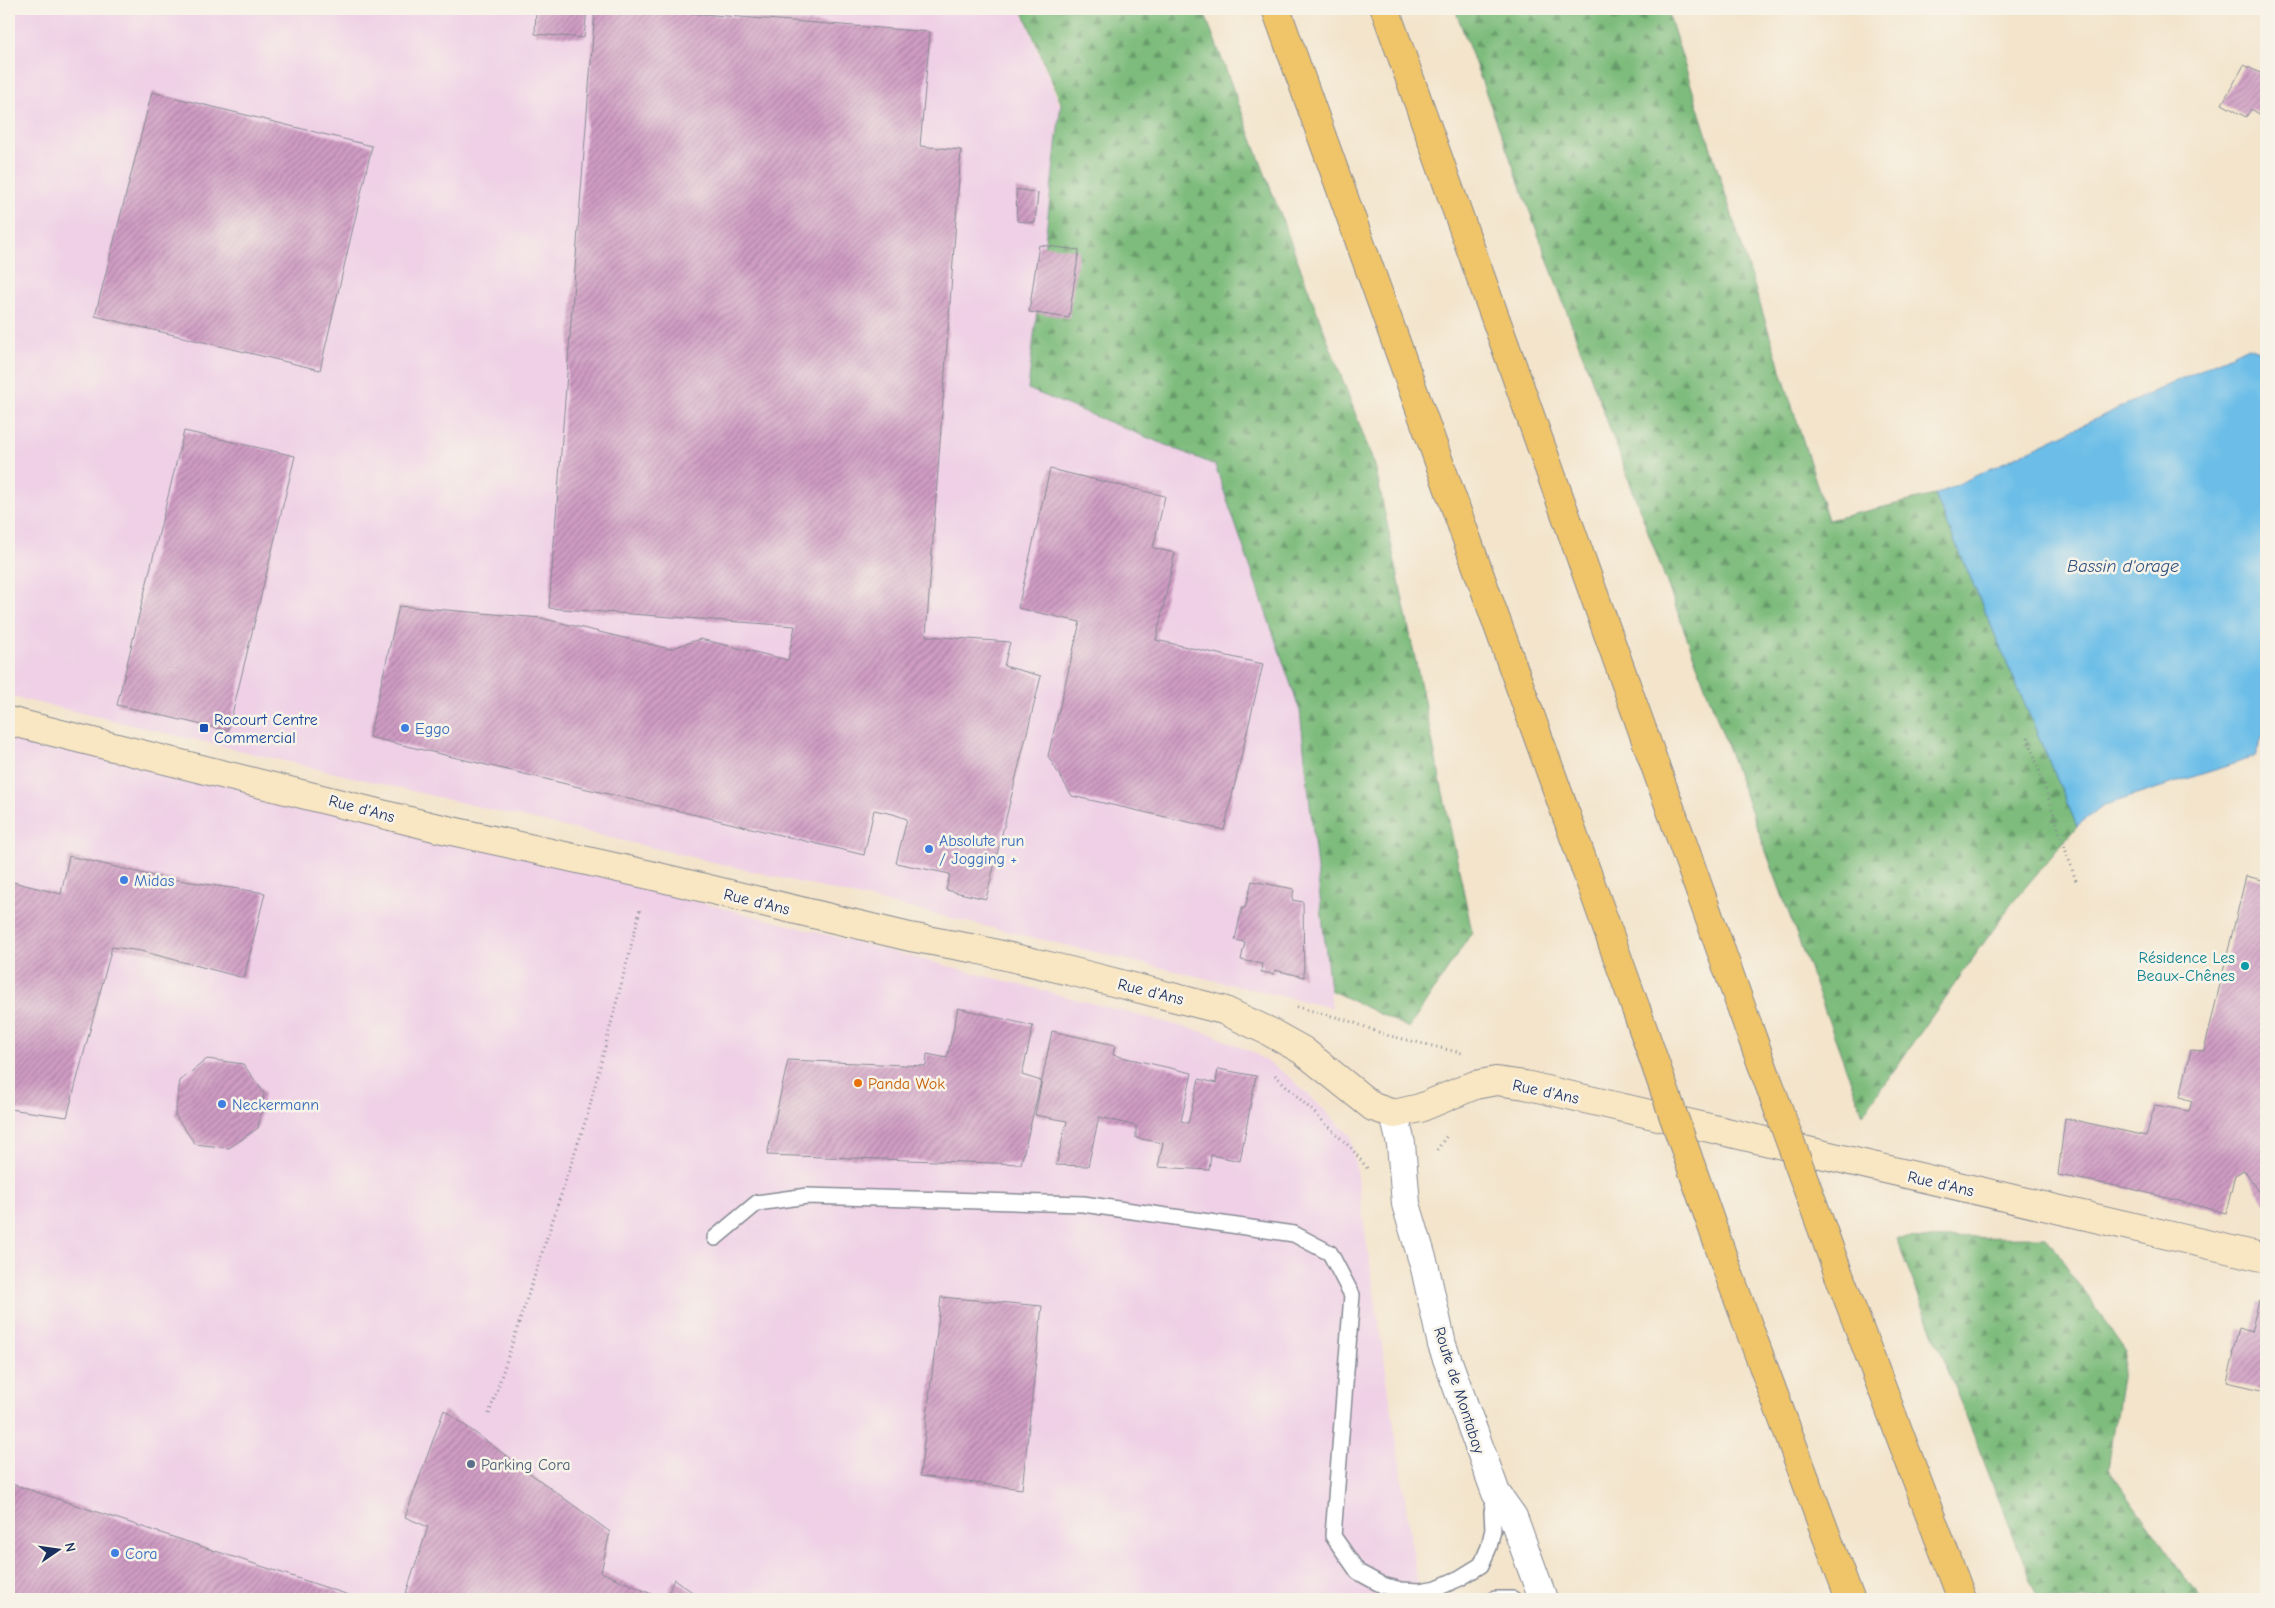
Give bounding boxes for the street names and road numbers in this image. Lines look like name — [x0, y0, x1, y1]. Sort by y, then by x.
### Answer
street label: Rue d'Ans — [327, 792, 397, 826]
street label: Rue d'Ans — [722, 885, 792, 919]
street label: Rue d'Ans — [1116, 975, 1186, 1009]
street label: Rue d'Ans — [1511, 1076, 1581, 1108]
street label: Rue d'Ans — [1906, 1168, 1976, 1200]
street label: Route de Montabay — [1430, 1325, 1488, 1457]

